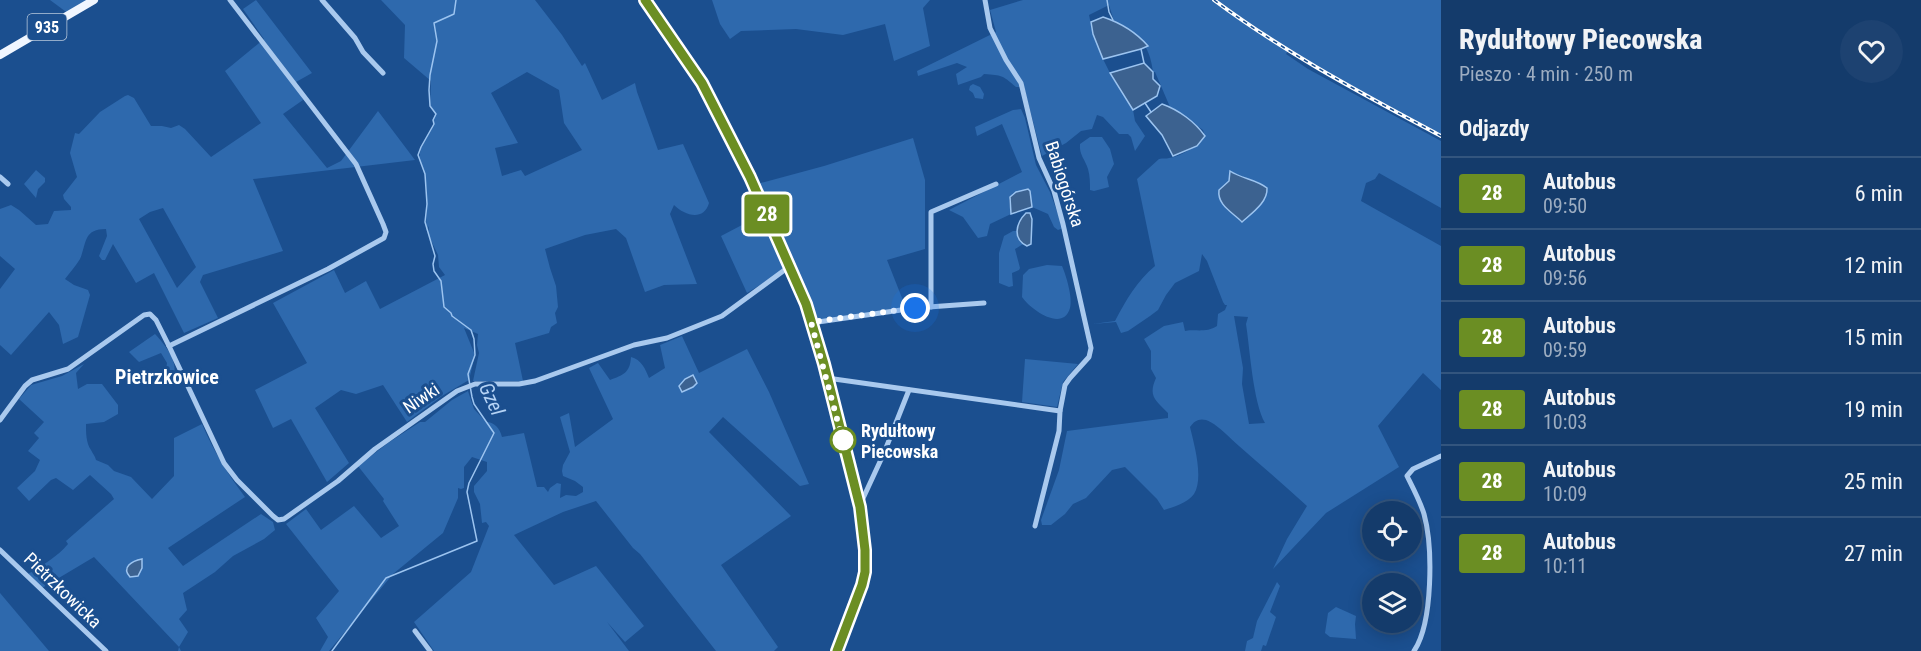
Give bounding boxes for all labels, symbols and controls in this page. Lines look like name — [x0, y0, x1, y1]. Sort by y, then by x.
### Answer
road number: 935 — [28, 14, 66, 40]
button: heart — [1840, 20, 1903, 83]
text: Rydułtowy Piecowska — [1459, 23, 1702, 56]
text: Pieszo · 4 min · 250 m — [1459, 62, 1633, 86]
text: Odjazdy — [1459, 116, 1529, 141]
street label: Babiogórska — [1041, 139, 1089, 229]
text: Autobus — [1543, 169, 1616, 194]
text: 28 — [1481, 181, 1503, 205]
text: 6 min — [1855, 181, 1903, 206]
line badge: 28 — [740, 194, 794, 234]
text: 09:50 — [1543, 194, 1587, 218]
text: 28 — [756, 202, 778, 226]
text: Autobus — [1543, 241, 1616, 266]
text: 28 — [1481, 253, 1503, 277]
text: 12 min — [1844, 253, 1903, 278]
text: 09:56 — [1543, 266, 1587, 290]
your location — [900, 293, 930, 323]
text: Autobus — [1543, 313, 1616, 338]
text: 28 — [1481, 325, 1503, 349]
text: 15 min — [1844, 325, 1903, 350]
text: 09:59 — [1543, 338, 1587, 362]
district label: Pietrzkowice — [115, 365, 219, 389]
street label: Niwki — [399, 378, 443, 418]
water label: Gzel — [474, 379, 510, 420]
text: Autobus — [1543, 385, 1616, 410]
text: 28 — [1481, 397, 1503, 421]
text: 19 min — [1844, 397, 1903, 422]
text: 10:03 — [1543, 410, 1587, 434]
place label: Rydułtowy Piecowska — [861, 420, 938, 462]
marker: Rydułtowy Piecowska — [830, 427, 856, 453]
text: Autobus — [1543, 457, 1616, 482]
text: 28 — [1481, 469, 1503, 493]
text: 25 min — [1844, 469, 1903, 494]
text: 10:09 — [1543, 482, 1587, 506]
map controls — [1362, 501, 1422, 633]
button: locate — [1362, 501, 1422, 561]
text: Autobus — [1543, 529, 1616, 554]
text: 28 — [1481, 541, 1503, 565]
text: 27 min — [1844, 541, 1903, 566]
street label: Pietrzkowicka — [20, 548, 106, 632]
text: 10:11 — [1543, 554, 1587, 578]
button: layers — [1362, 573, 1422, 633]

